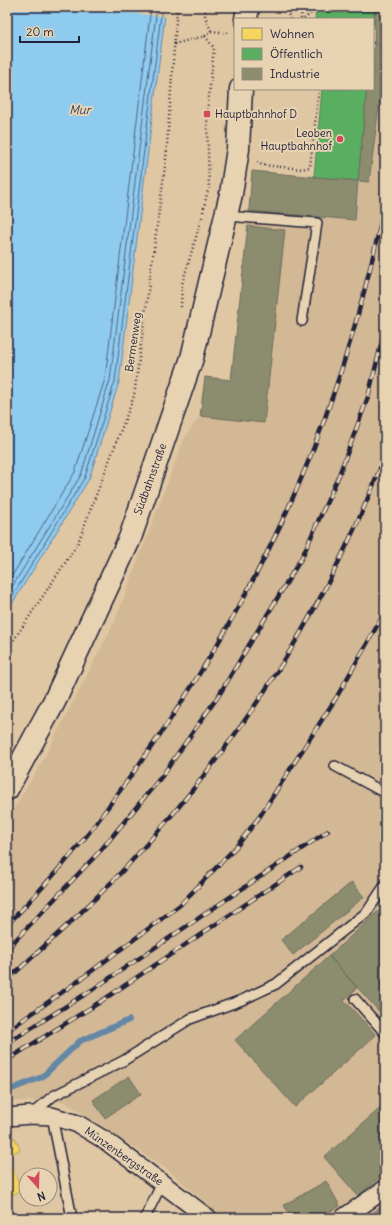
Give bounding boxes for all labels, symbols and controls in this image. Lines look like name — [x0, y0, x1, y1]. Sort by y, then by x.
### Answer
scale bar — [20, 18, 79, 44]
legend — [234, 18, 374, 90]
text: 20 m — [26, 24, 54, 39]
text: Wohnen — [270, 26, 315, 41]
text: Öffentlich — [270, 46, 323, 61]
text: Industrie — [270, 66, 320, 81]
water label: Mur — [69, 102, 93, 117]
place label: Hauptbahnhof D — [215, 107, 297, 121]
marker: Hauptbahnhof D — [202, 109, 212, 119]
place label: Leoben Hauptbahnhof — [260, 126, 332, 153]
marker: Leoben Hauptbahnhof — [335, 134, 345, 144]
street label: Bermenweg — [122, 311, 144, 373]
street label: Südbahnstraße — [131, 441, 169, 517]
street label: Münzenbergstraße — [82, 1124, 166, 1188]
north arrow — [18, 1167, 58, 1207]
text: N — [35, 1189, 47, 1204]

